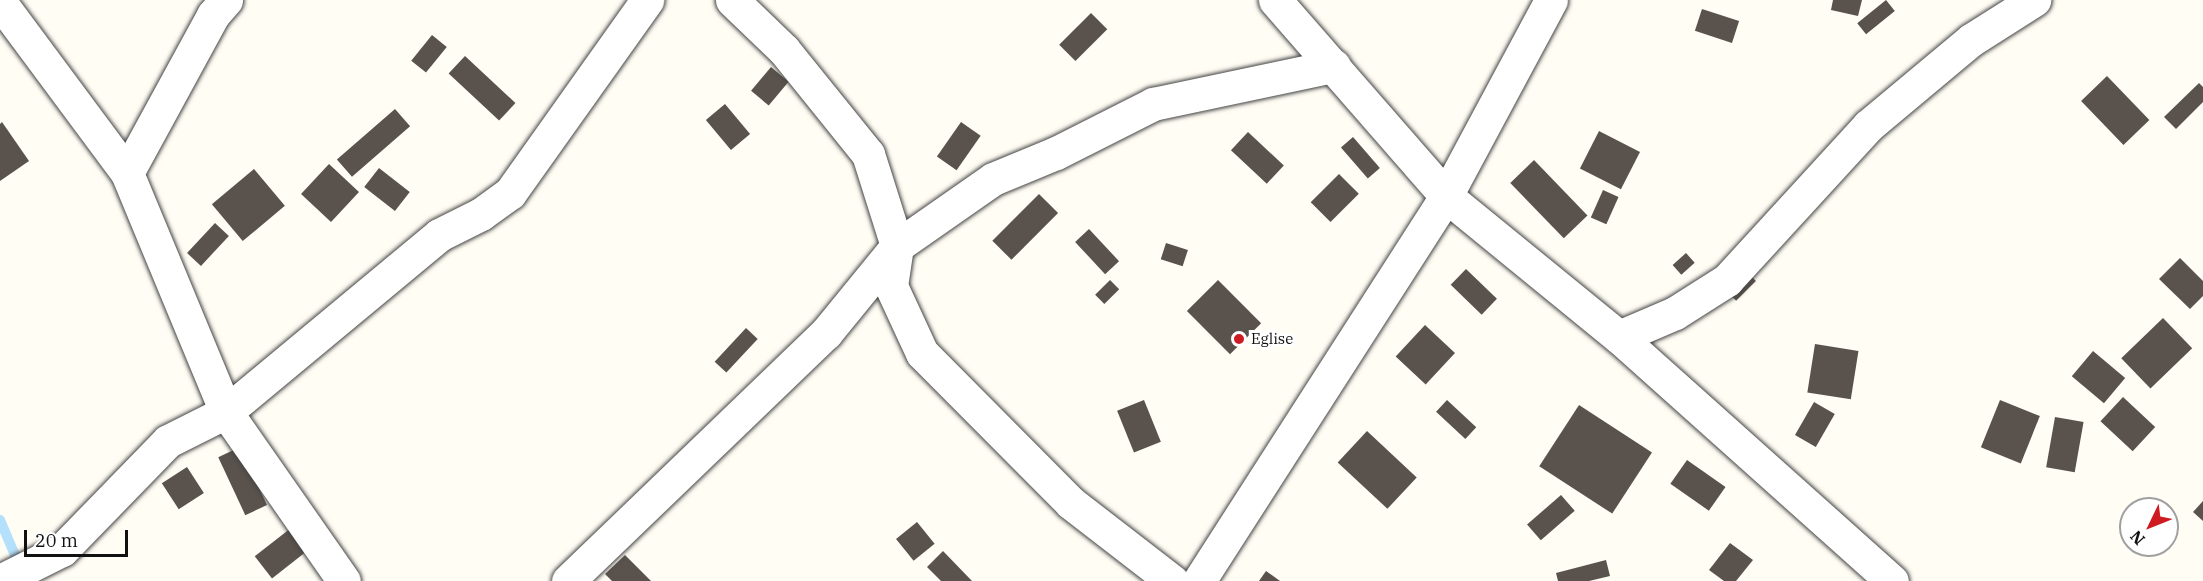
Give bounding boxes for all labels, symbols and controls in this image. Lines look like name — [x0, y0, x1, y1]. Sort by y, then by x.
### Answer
place label: Eglise — [1251, 330, 1293, 348]
marker: Eglise — [1232, 332, 1246, 346]
north arrow — [2119, 497, 2179, 557]
scale bar — [27, 518, 130, 556]
text: N — [2126, 526, 2149, 549]
text: 20 m — [35, 529, 78, 552]

